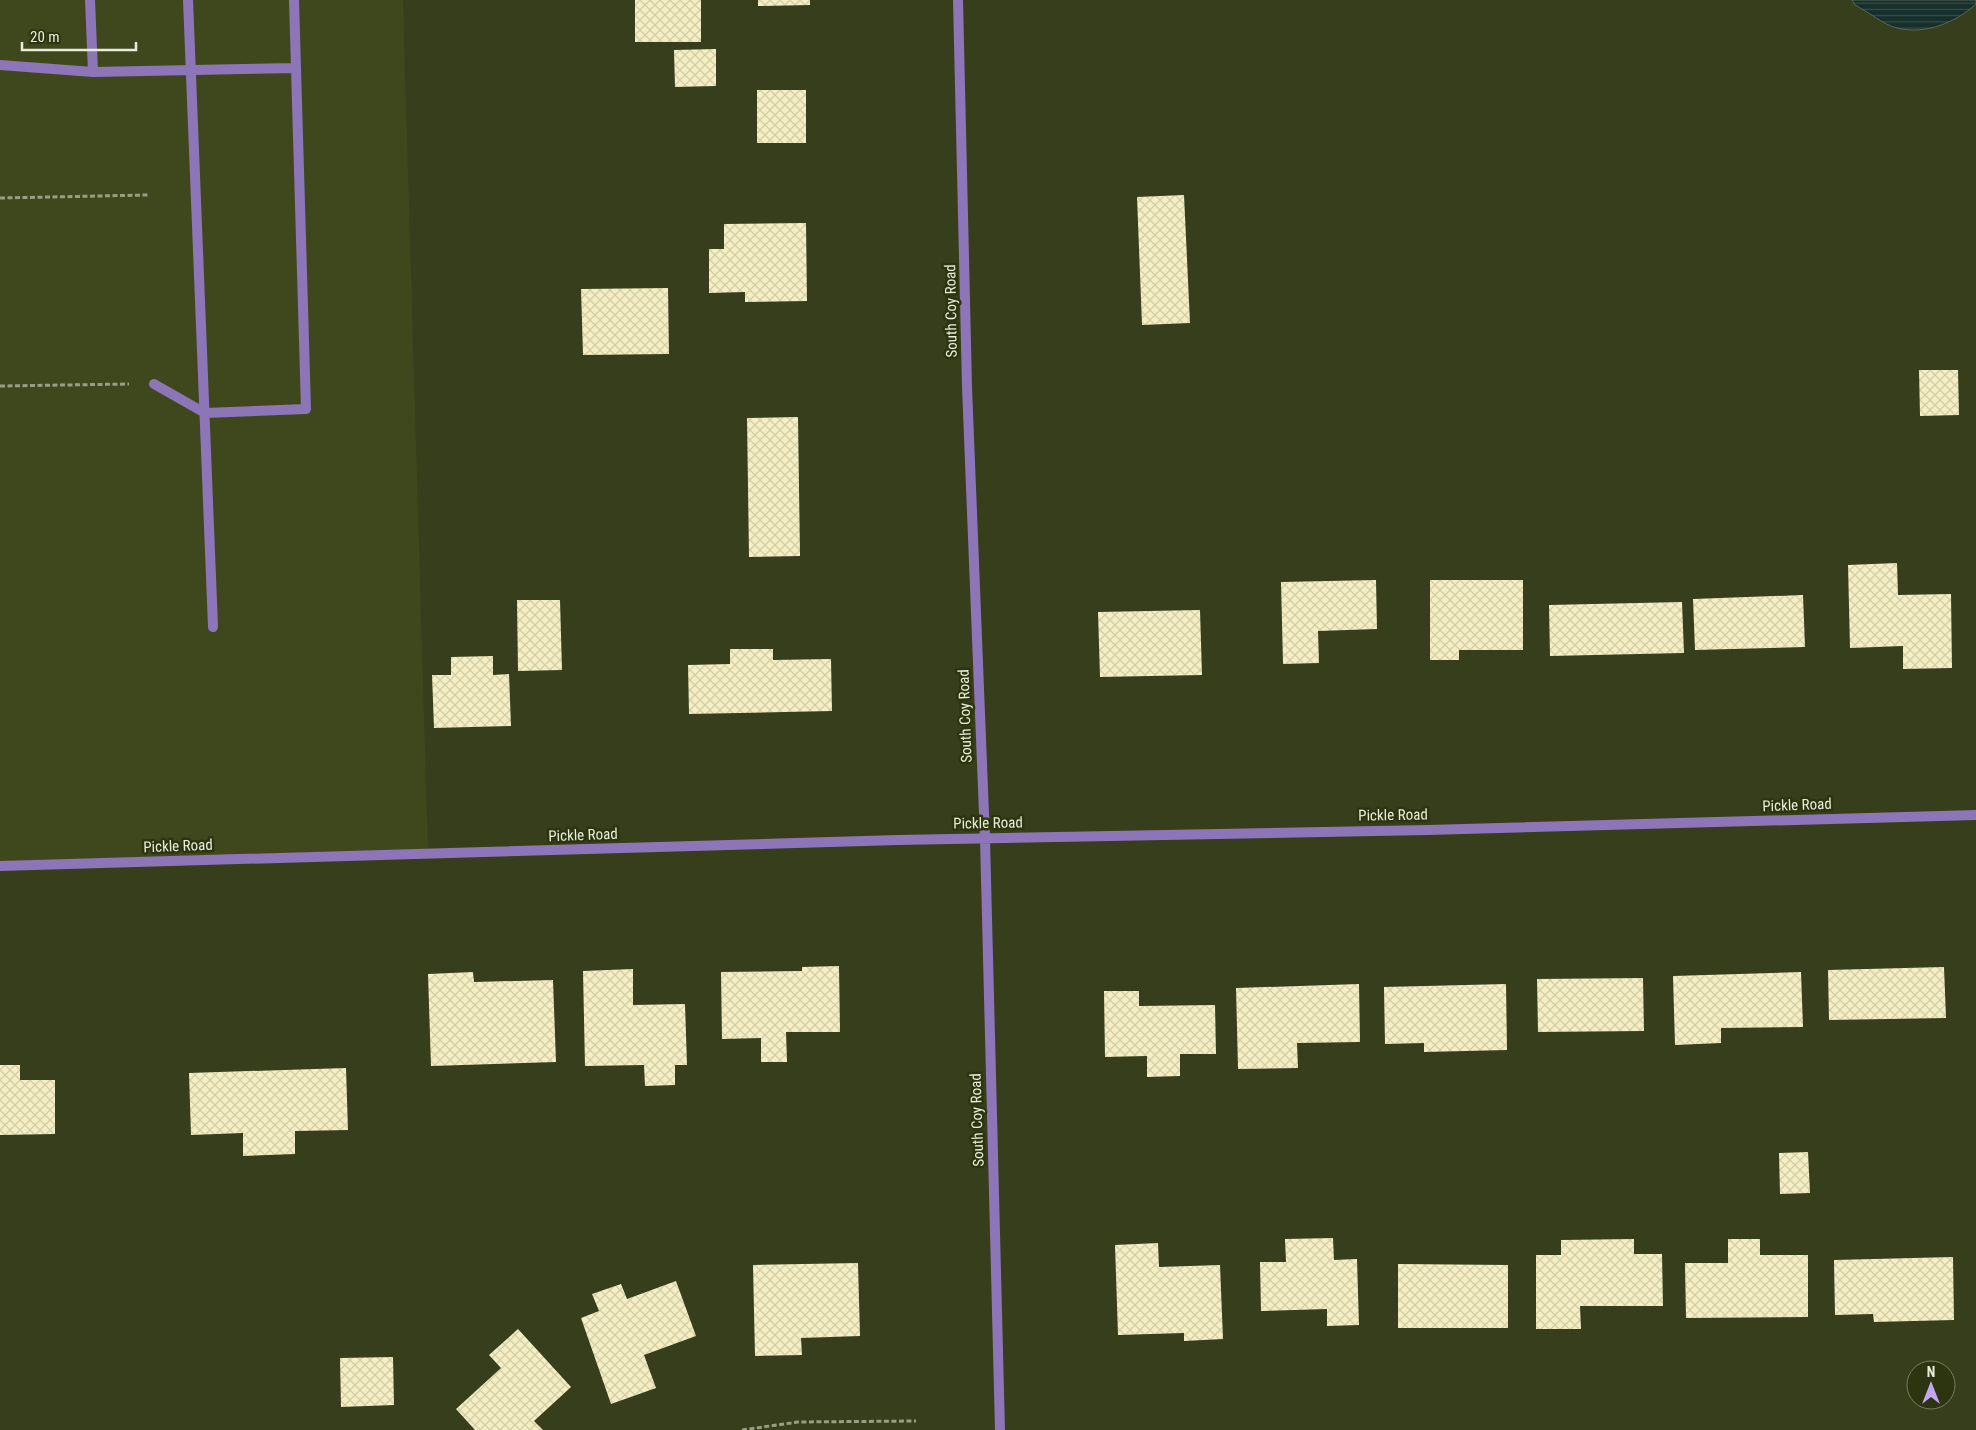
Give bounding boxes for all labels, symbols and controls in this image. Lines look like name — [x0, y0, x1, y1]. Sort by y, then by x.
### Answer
scale bar — [22, 20, 136, 52]
text: 20 m — [30, 28, 60, 46]
street label: South Coy Road — [941, 264, 961, 358]
street label: South Coy Road — [954, 669, 976, 763]
street label: Pickle Road — [1762, 795, 1832, 815]
street label: Pickle Road — [1358, 805, 1428, 825]
street label: Pickle Road — [953, 813, 1023, 833]
street label: Pickle Road — [548, 825, 618, 845]
street label: Pickle Road — [143, 836, 213, 856]
street label: South Coy Road — [966, 1073, 988, 1167]
north arrow — [1906, 1360, 1956, 1410]
text: N — [1927, 1364, 1935, 1380]

